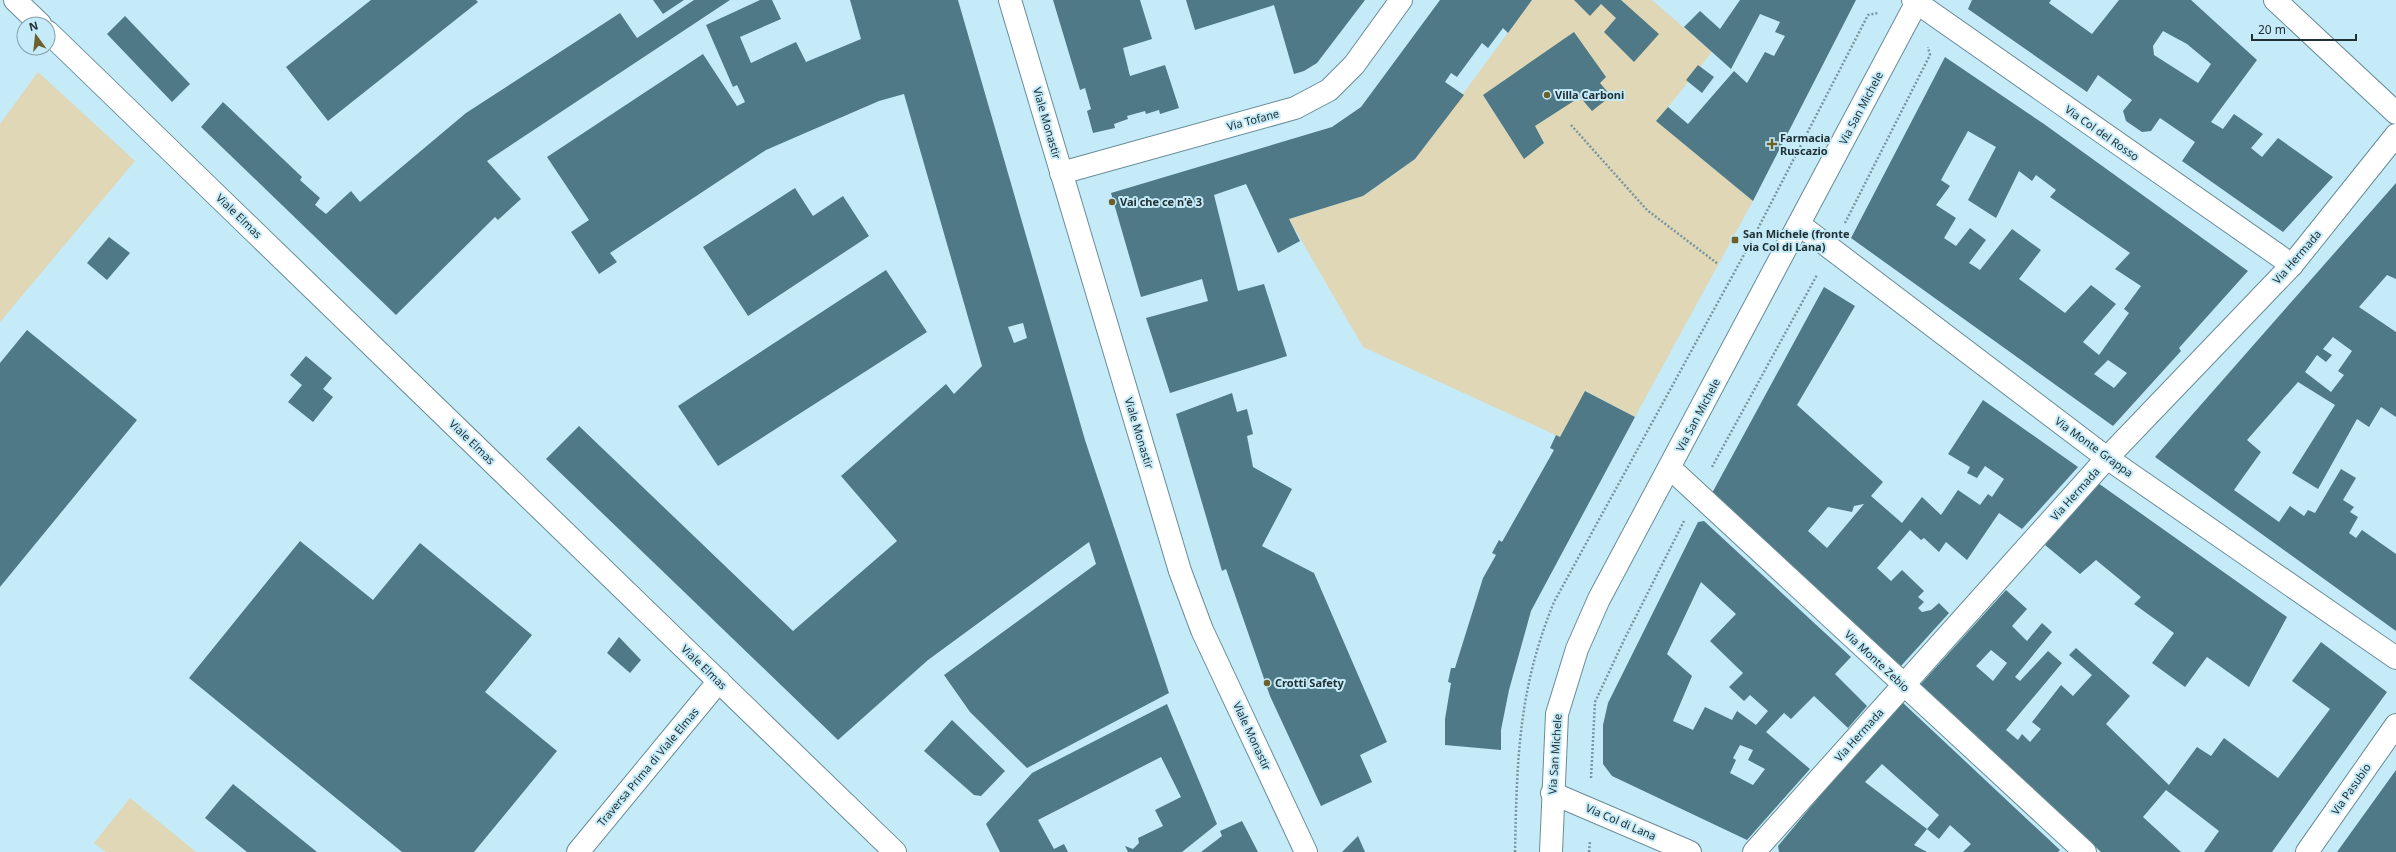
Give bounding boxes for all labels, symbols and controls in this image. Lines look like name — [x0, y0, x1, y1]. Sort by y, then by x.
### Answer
north arrow — [16, 16, 56, 56]
scale bar — [2252, 16, 2356, 42]
text: N — [27, 17, 40, 34]
text: 20 m — [2258, 21, 2286, 38]
street label: Via San Michele — [1835, 69, 1886, 147]
street label: Viale Monastir — [1030, 85, 1065, 161]
place label: Villa Carboni — [1555, 87, 1624, 102]
marker: Villa Carboni — [1542, 90, 1552, 100]
street label: Via Col del Rosso — [2062, 101, 2143, 164]
street label: Via Tofane — [1225, 105, 1281, 134]
place label: Farmacia Ruscazio — [1780, 130, 1830, 158]
marker: Farmacia Ruscazio — [1767, 139, 1777, 149]
street label: Viale Elmas — [213, 190, 265, 241]
place label: Vai che ce n'è 3 — [1120, 194, 1202, 209]
marker: Vai che ce n'è 3 — [1107, 197, 1117, 207]
place label: San Michele (fronte via Col di Lana) — [1743, 226, 1850, 254]
street label: Via Hermada — [2269, 227, 2324, 287]
marker: San Michele (fronte via Col di Lana) — [1730, 235, 1740, 245]
street label: Via San Michele — [1672, 376, 1723, 454]
street label: Viale Monastir — [1122, 395, 1158, 471]
street label: Via Monte Grappa — [2052, 413, 2136, 480]
street label: Viale Elmas — [446, 416, 498, 467]
street label: Via Hermada — [2047, 464, 2103, 523]
street label: Via Monte Zebio — [1842, 627, 1913, 695]
street label: Viale Elmas — [678, 641, 730, 692]
place label: Crotti Safety — [1275, 675, 1345, 690]
marker: Crotti Safety — [1262, 678, 1272, 688]
street label: Viale Monastir — [1230, 699, 1275, 773]
street label: Traversa Prima di Viale Elmas — [593, 704, 702, 829]
street label: Via Hermada — [1831, 705, 1887, 764]
street label: Via San Michele — [1544, 713, 1565, 795]
street label: Via Pasubio — [2327, 760, 2374, 817]
street label: Via Col di Lana — [1584, 800, 1659, 843]

